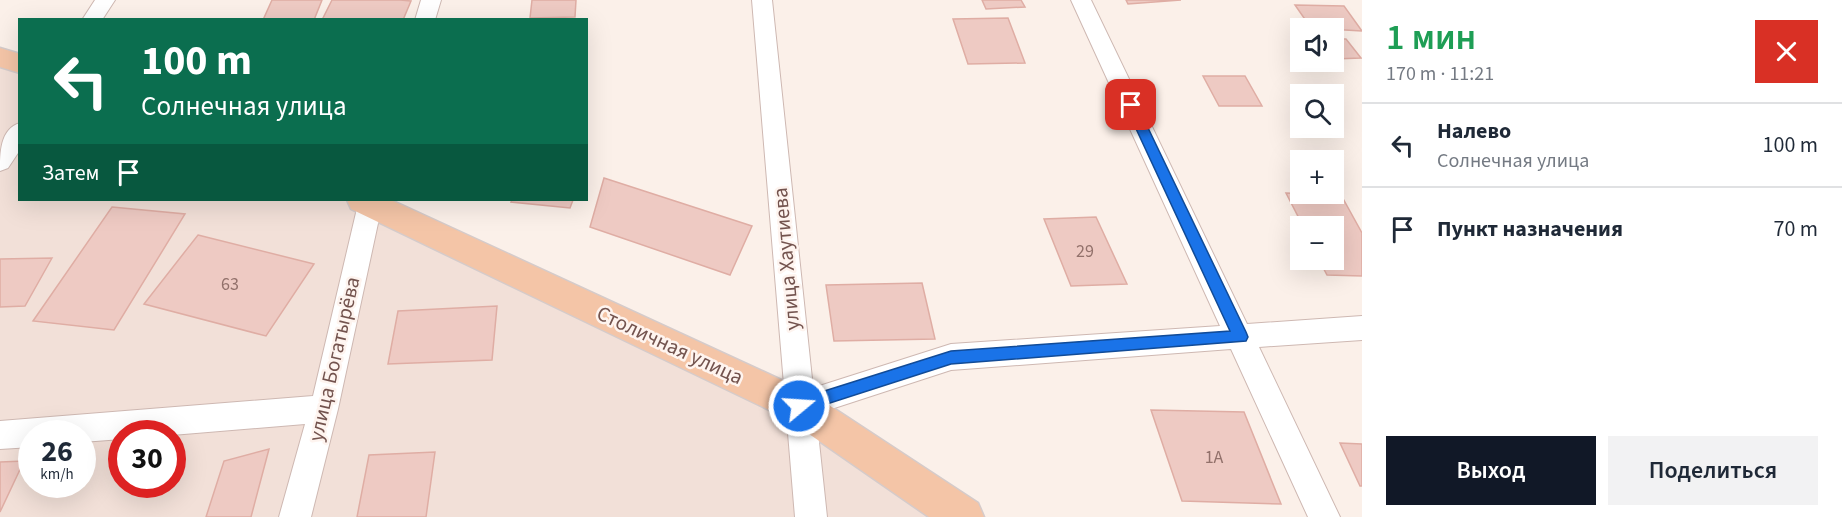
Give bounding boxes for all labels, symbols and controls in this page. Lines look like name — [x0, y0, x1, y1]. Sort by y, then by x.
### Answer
text: 1 мин — [1386, 12, 1476, 63]
map controls — [1290, 18, 1344, 270]
button: sound — [1290, 18, 1344, 72]
button: close — [1755, 20, 1818, 83]
text: 100 m — [141, 31, 252, 91]
icon: left — [42, 42, 120, 120]
text: 170 m · 11:21 — [1386, 60, 1494, 88]
pin — [1105, 79, 1156, 130]
button: search — [1290, 84, 1344, 138]
text: Солнечная улица — [141, 87, 347, 126]
icon: arrive — [1114, 88, 1147, 121]
text: Налево — [1437, 115, 1511, 147]
icon: left — [1386, 129, 1419, 162]
text: 100 m — [1763, 129, 1818, 161]
text: Солнечная улица — [1437, 147, 1589, 175]
button: + — [1290, 150, 1344, 204]
icon: arrive — [112, 156, 145, 189]
text: Затем — [42, 157, 100, 189]
street label: улица Хаутиева — [765, 186, 807, 332]
icon: arrive — [1386, 213, 1419, 246]
text: Пункт назначения — [1437, 213, 1623, 245]
text: 70 m — [1773, 213, 1818, 245]
button: − — [1290, 216, 1344, 270]
house number: 29 — [1076, 239, 1094, 264]
house number: 63 — [221, 272, 239, 297]
street label: улица Богатырёва — [300, 274, 368, 444]
street label: Столичная улица — [592, 298, 748, 392]
position arrow — [767, 374, 831, 438]
speed limit sign: 30 — [108, 420, 186, 498]
text: 26 — [41, 430, 73, 473]
button: Выход — [1386, 436, 1596, 505]
button: Поделиться — [1608, 436, 1818, 505]
house number: 1А — [1205, 445, 1224, 470]
text: km/h — [40, 464, 74, 485]

